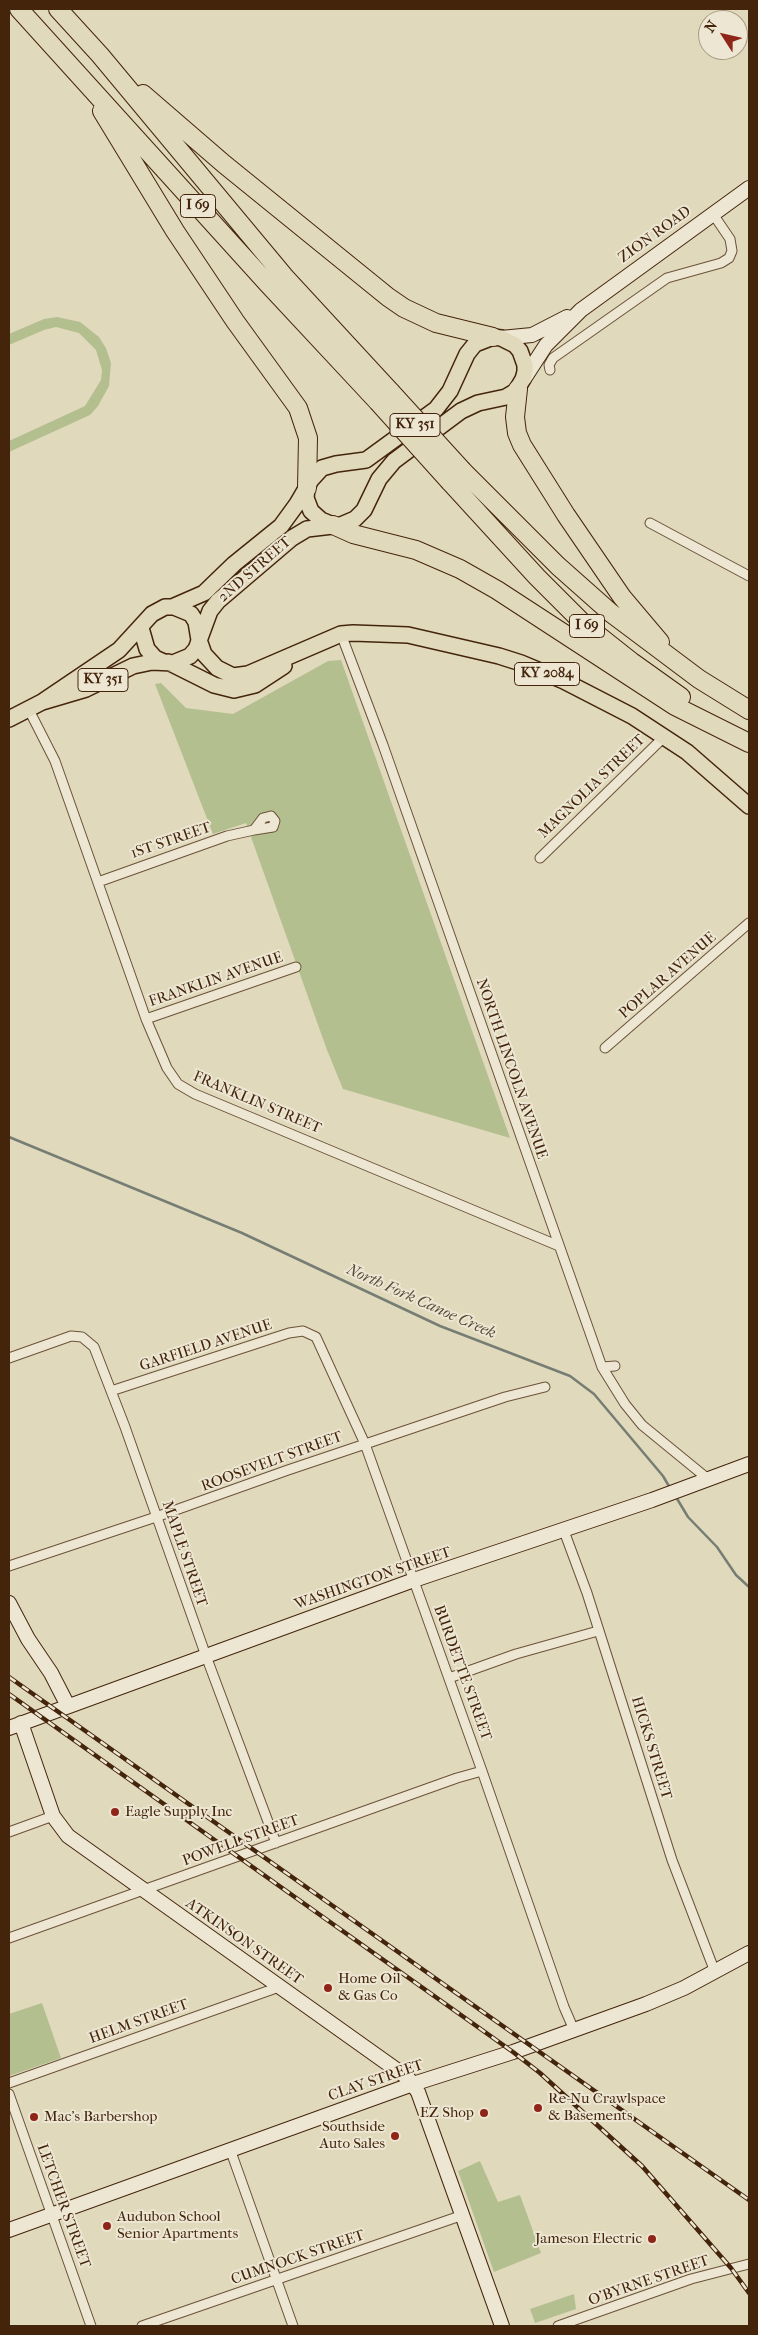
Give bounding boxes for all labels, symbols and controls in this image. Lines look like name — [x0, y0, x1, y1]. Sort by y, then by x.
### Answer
north arrow — [698, 10, 748, 60]
text: N — [701, 17, 721, 36]
road number: I 69 — [180, 195, 216, 218]
street label: ZION ROAD — [615, 203, 695, 267]
road number: KY 351 — [390, 414, 440, 436]
street label: 2ND STREET — [215, 533, 295, 607]
road number: I 69 — [570, 614, 604, 638]
road number: KY 2084 — [514, 662, 580, 686]
road number: KY 351 — [78, 668, 128, 692]
street label: MAGNOLIA STREET — [535, 731, 649, 843]
street label: 1ST STREET — [129, 819, 213, 863]
street label: POPLAR AVENUE — [616, 929, 720, 1023]
street label: FRANKLIN AVENUE — [147, 949, 285, 1011]
street label: NORTH LINCOLN AVENUE — [472, 976, 550, 1162]
street label: FRANKLIN STREET — [190, 1068, 324, 1138]
water label: North Fork Canoe Creek — [343, 1260, 499, 1344]
street label: GARFIELD AVENUE — [138, 1316, 274, 1376]
street label: ROOSEVELT STREET — [199, 1428, 345, 1496]
street label: MAPLE STREET — [157, 1499, 211, 1609]
street label: WASHINGTON STREET — [292, 1544, 454, 1614]
street label: BURDETTE STREET — [429, 1603, 495, 1743]
street label: HICKS STREET — [627, 1694, 675, 1802]
place label: Eagle Supply Inc — [125, 1803, 232, 1821]
marker: Eagle Supply Inc — [109, 1806, 121, 1818]
street label: POWELL STREET — [180, 1812, 302, 1870]
street label: ATKINSON STREET — [182, 1895, 306, 1989]
place label: Home Oil & Gas Co — [338, 1970, 401, 2005]
marker: Home Oil & Gas Co — [322, 1982, 334, 1994]
street label: HELM STREET — [87, 1996, 191, 2048]
street label: CLAY STREET — [326, 2056, 426, 2106]
place label: Re-Nu Crawlspace & Basements — [548, 2090, 666, 2125]
marker: Re-Nu Crawlspace & Basements — [532, 2102, 544, 2114]
place label: EZ Shop — [420, 2104, 474, 2122]
marker: EZ Shop — [478, 2107, 490, 2119]
place label: Mac's Barbershop — [44, 2108, 157, 2126]
marker: Mac's Barbershop — [28, 2111, 40, 2123]
place label: Southside Auto Sales — [319, 2118, 385, 2153]
marker: Southside Auto Sales — [389, 2130, 401, 2142]
street label: LETCHER STREET — [32, 2142, 94, 2270]
place label: Audubon School Senior Apartments — [117, 2208, 238, 2243]
marker: Audubon School Senior Apartments — [101, 2220, 113, 2232]
street label: CUMNOCK STREET — [229, 2227, 367, 2289]
place label: Jameson Electric — [535, 2230, 642, 2248]
marker: Jameson Electric — [646, 2233, 658, 2245]
street label: O'BYRNE STREET — [586, 2252, 712, 2310]

